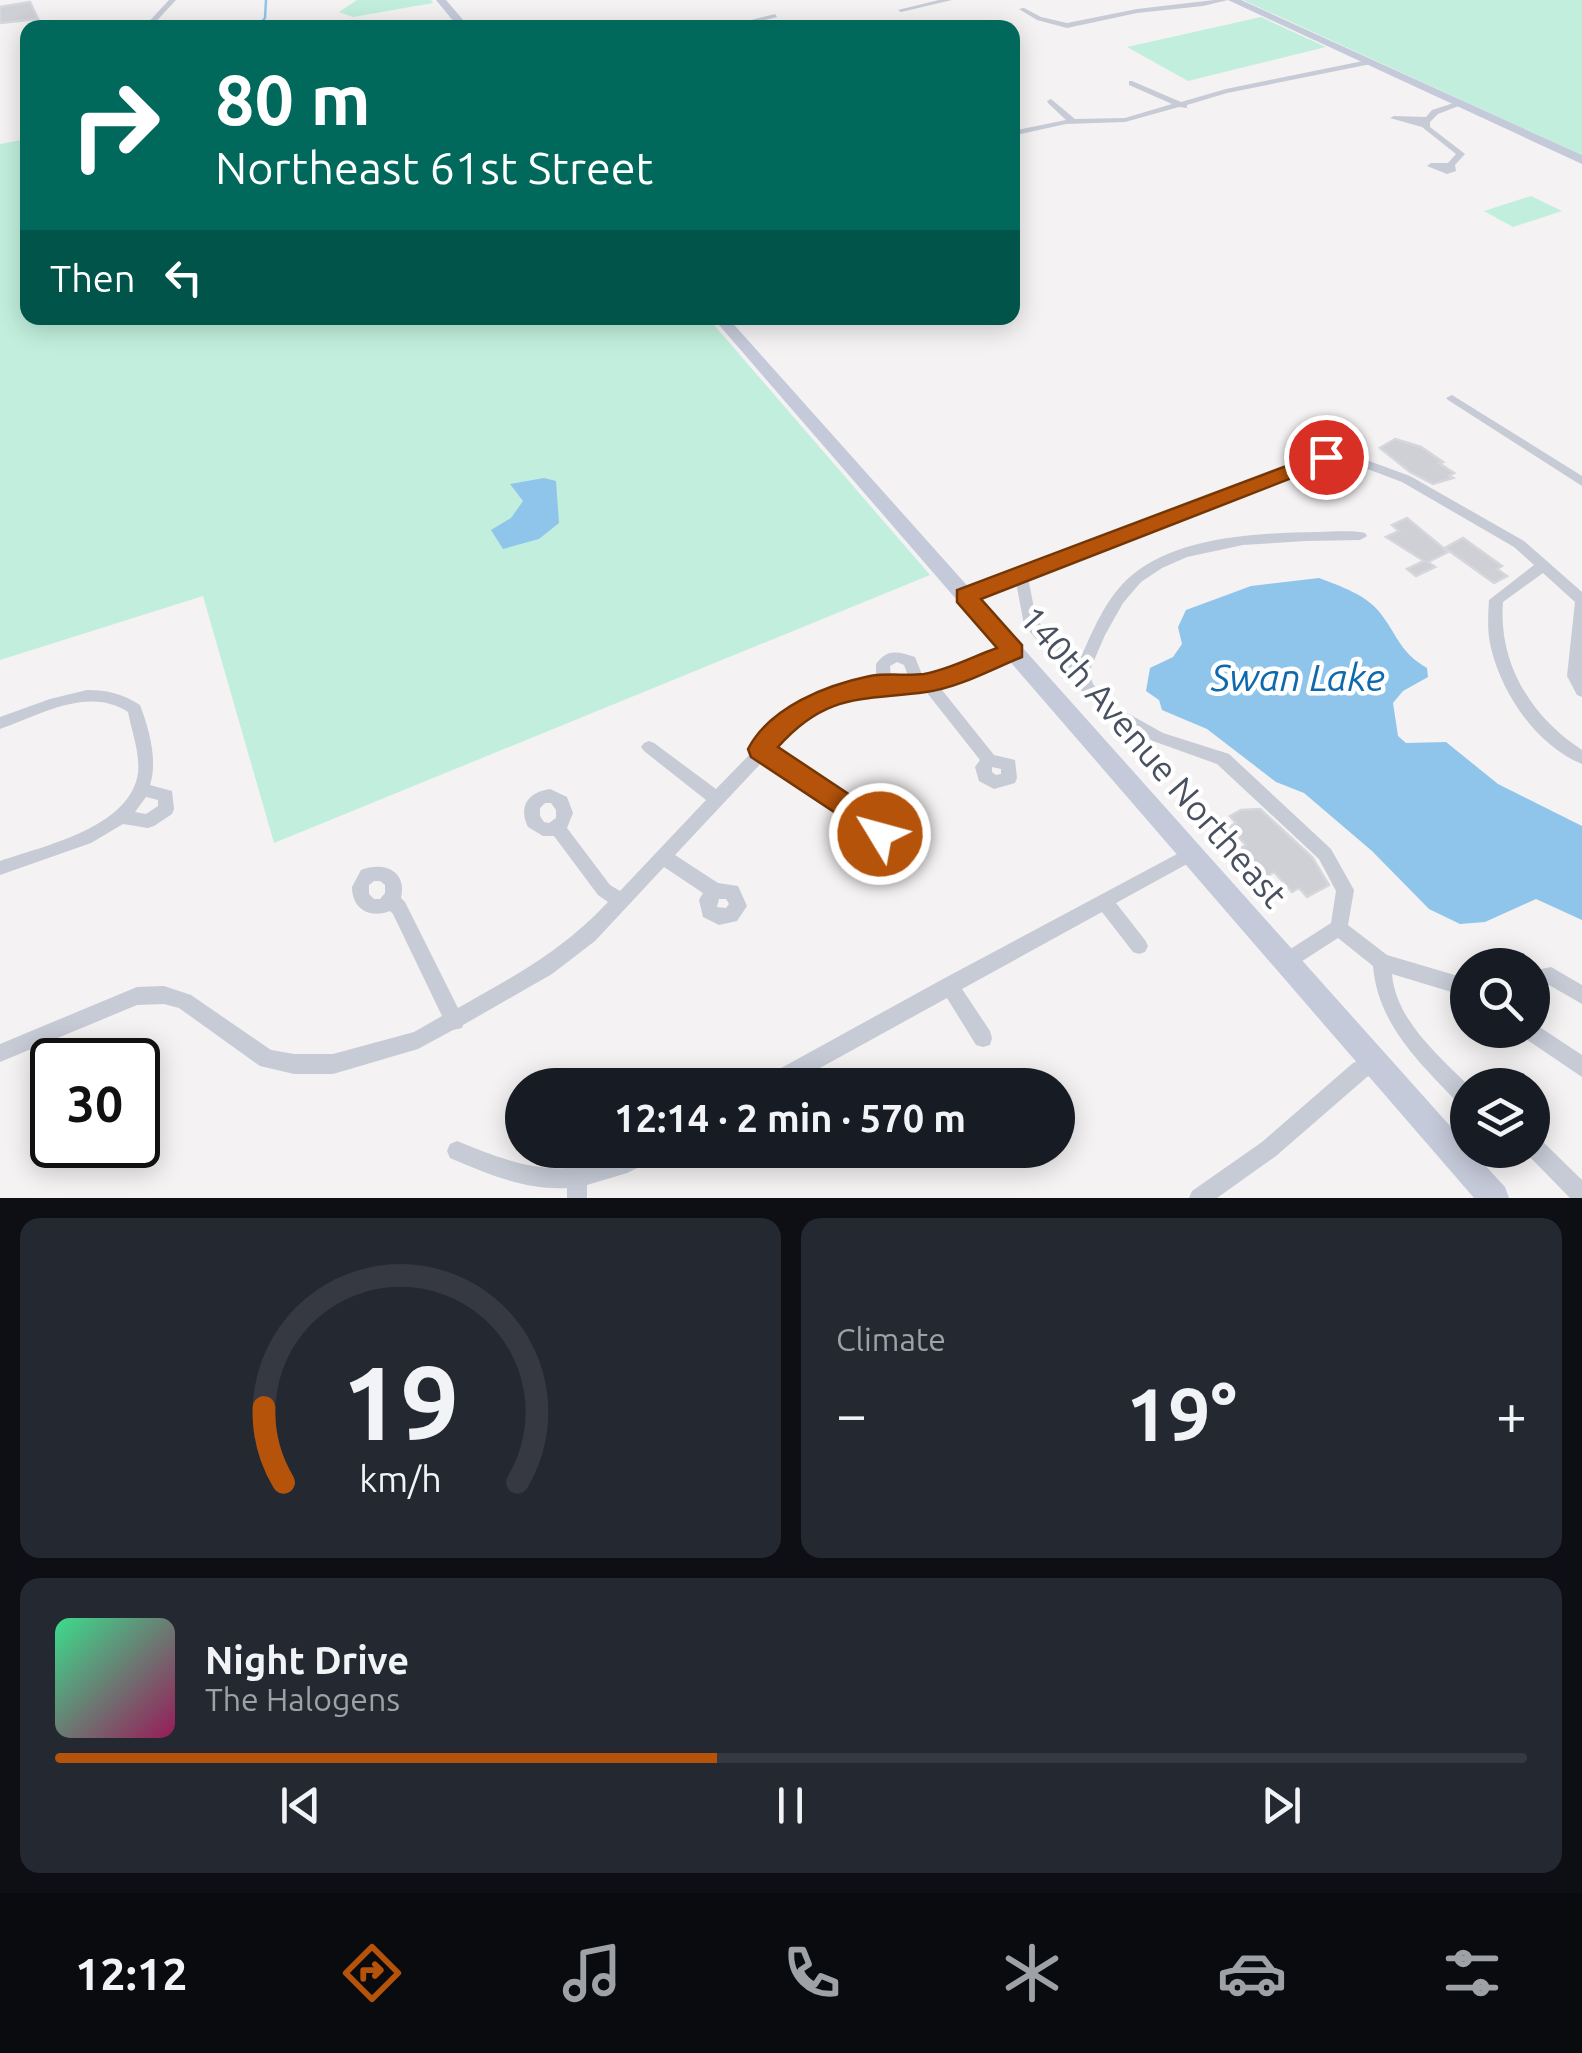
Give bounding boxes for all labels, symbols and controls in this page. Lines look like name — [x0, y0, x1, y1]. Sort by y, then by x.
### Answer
icon: right — [50, 60, 180, 190]
text: 80 m — [215, 60, 371, 138]
text: Northeast 61st Street — [215, 142, 653, 193]
icon: left — [156, 250, 211, 305]
text: Then — [50, 257, 136, 299]
pin — [1284, 415, 1369, 500]
icon: arrive — [1299, 430, 1354, 485]
street label: 140th Avenue Northeast — [1012, 598, 1296, 915]
water label: Swan Lake — [1210, 656, 1385, 698]
position arrow — [828, 782, 932, 886]
map controls — [1450, 948, 1550, 1168]
button: search — [1450, 948, 1550, 1048]
speed limit sign: 30 — [30, 1038, 160, 1168]
button: layers — [1450, 1068, 1550, 1168]
text: 12:14 · 2 min · 570 m — [614, 1097, 966, 1139]
text: Climate — [836, 1321, 946, 1357]
text: 19 — [342, 1343, 459, 1460]
text: 19° — [1126, 1371, 1237, 1455]
text: − — [836, 1383, 867, 1444]
text: + — [1496, 1383, 1527, 1444]
text: km/h — [359, 1459, 442, 1499]
text: Night Drive — [205, 1639, 409, 1681]
text: The Halogens — [205, 1681, 400, 1717]
icon: previous — [273, 1778, 328, 1833]
icon: pause — [763, 1778, 818, 1833]
icon: next — [1254, 1778, 1309, 1833]
icon: directions — [337, 1938, 407, 2008]
icon: music — [557, 1938, 627, 2008]
icon: phone — [777, 1938, 847, 2008]
icon: climate — [997, 1938, 1067, 2008]
icon: car — [1217, 1938, 1287, 2008]
icon: filters — [1437, 1938, 1507, 2008]
text: 12:12 — [75, 1948, 188, 1999]

